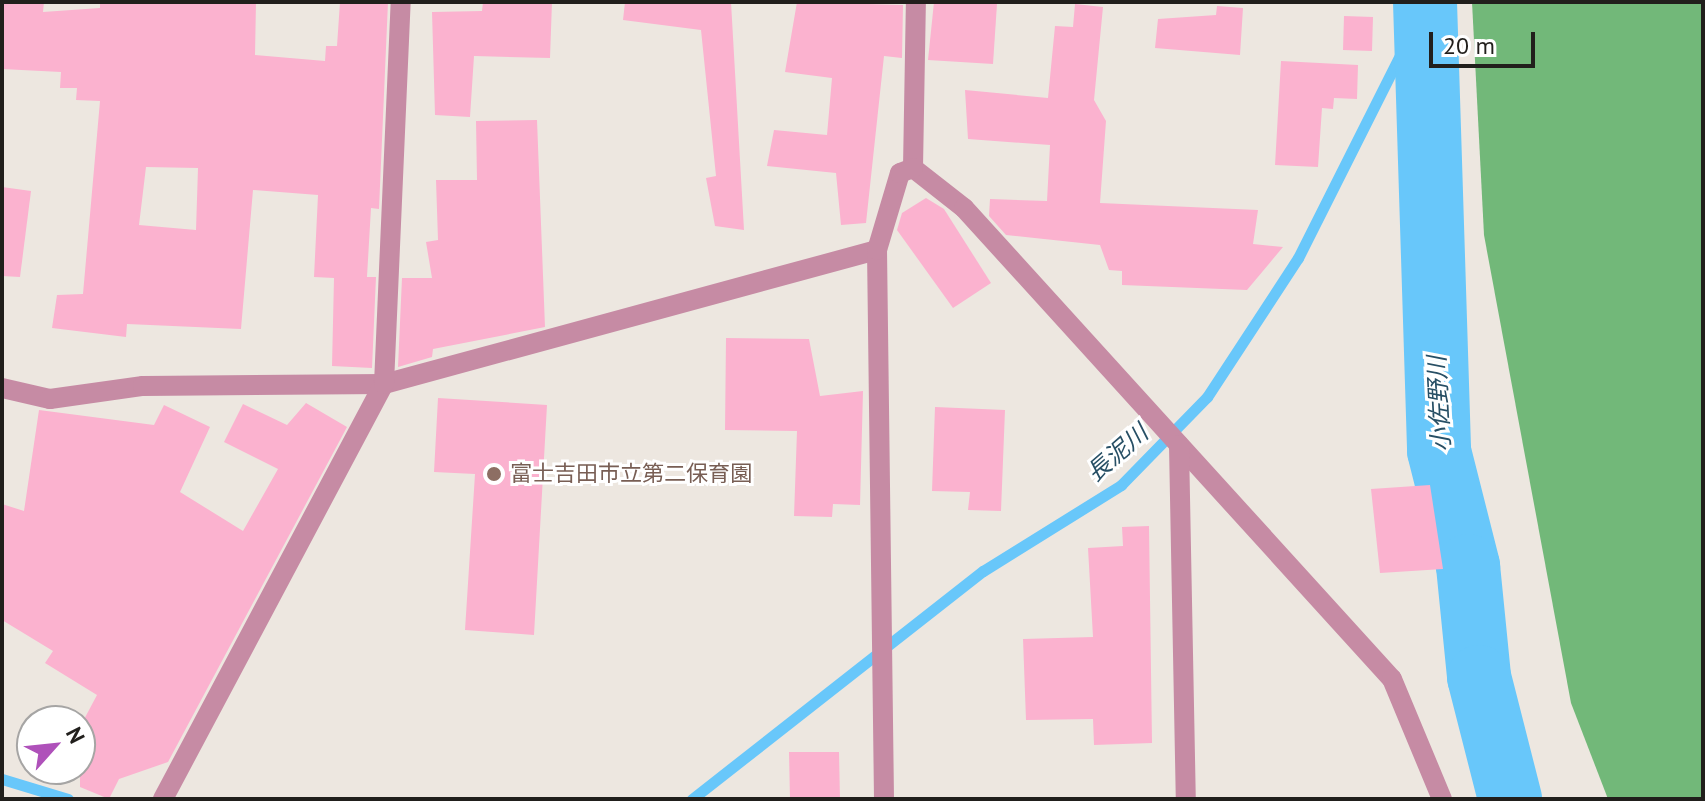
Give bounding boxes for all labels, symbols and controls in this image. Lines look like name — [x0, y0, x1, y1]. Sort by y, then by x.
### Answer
scale bar — [1433, 16, 1539, 66]
text: 20 m — [1443, 30, 1495, 61]
water label: 小佐野川 — [1422, 355, 1456, 453]
water label: 長泥川 — [1080, 419, 1154, 487]
place label: 富士吉田市立第二保育園 — [510, 461, 752, 487]
marker: 富士吉田市立第二保育園 — [485, 465, 503, 483]
north arrow — [16, 705, 96, 785]
text: N — [60, 722, 91, 748]

